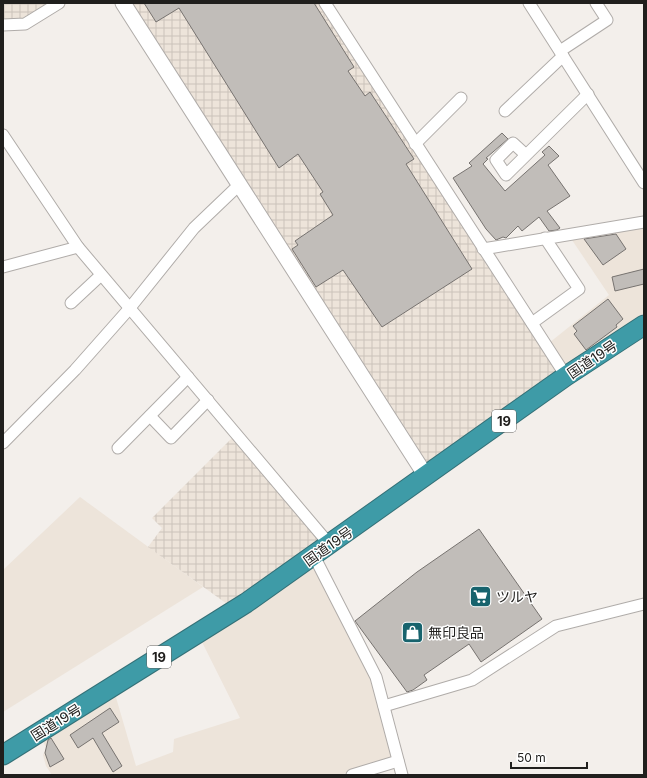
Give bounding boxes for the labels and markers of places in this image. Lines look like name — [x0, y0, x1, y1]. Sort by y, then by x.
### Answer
supermarket icon: ツルヤ — [467, 583, 493, 609]
place label: ツルヤ — [496, 588, 538, 605]
shop icon: 無印良品 — [399, 619, 425, 645]
place label: 無印良品 — [428, 624, 484, 641]

